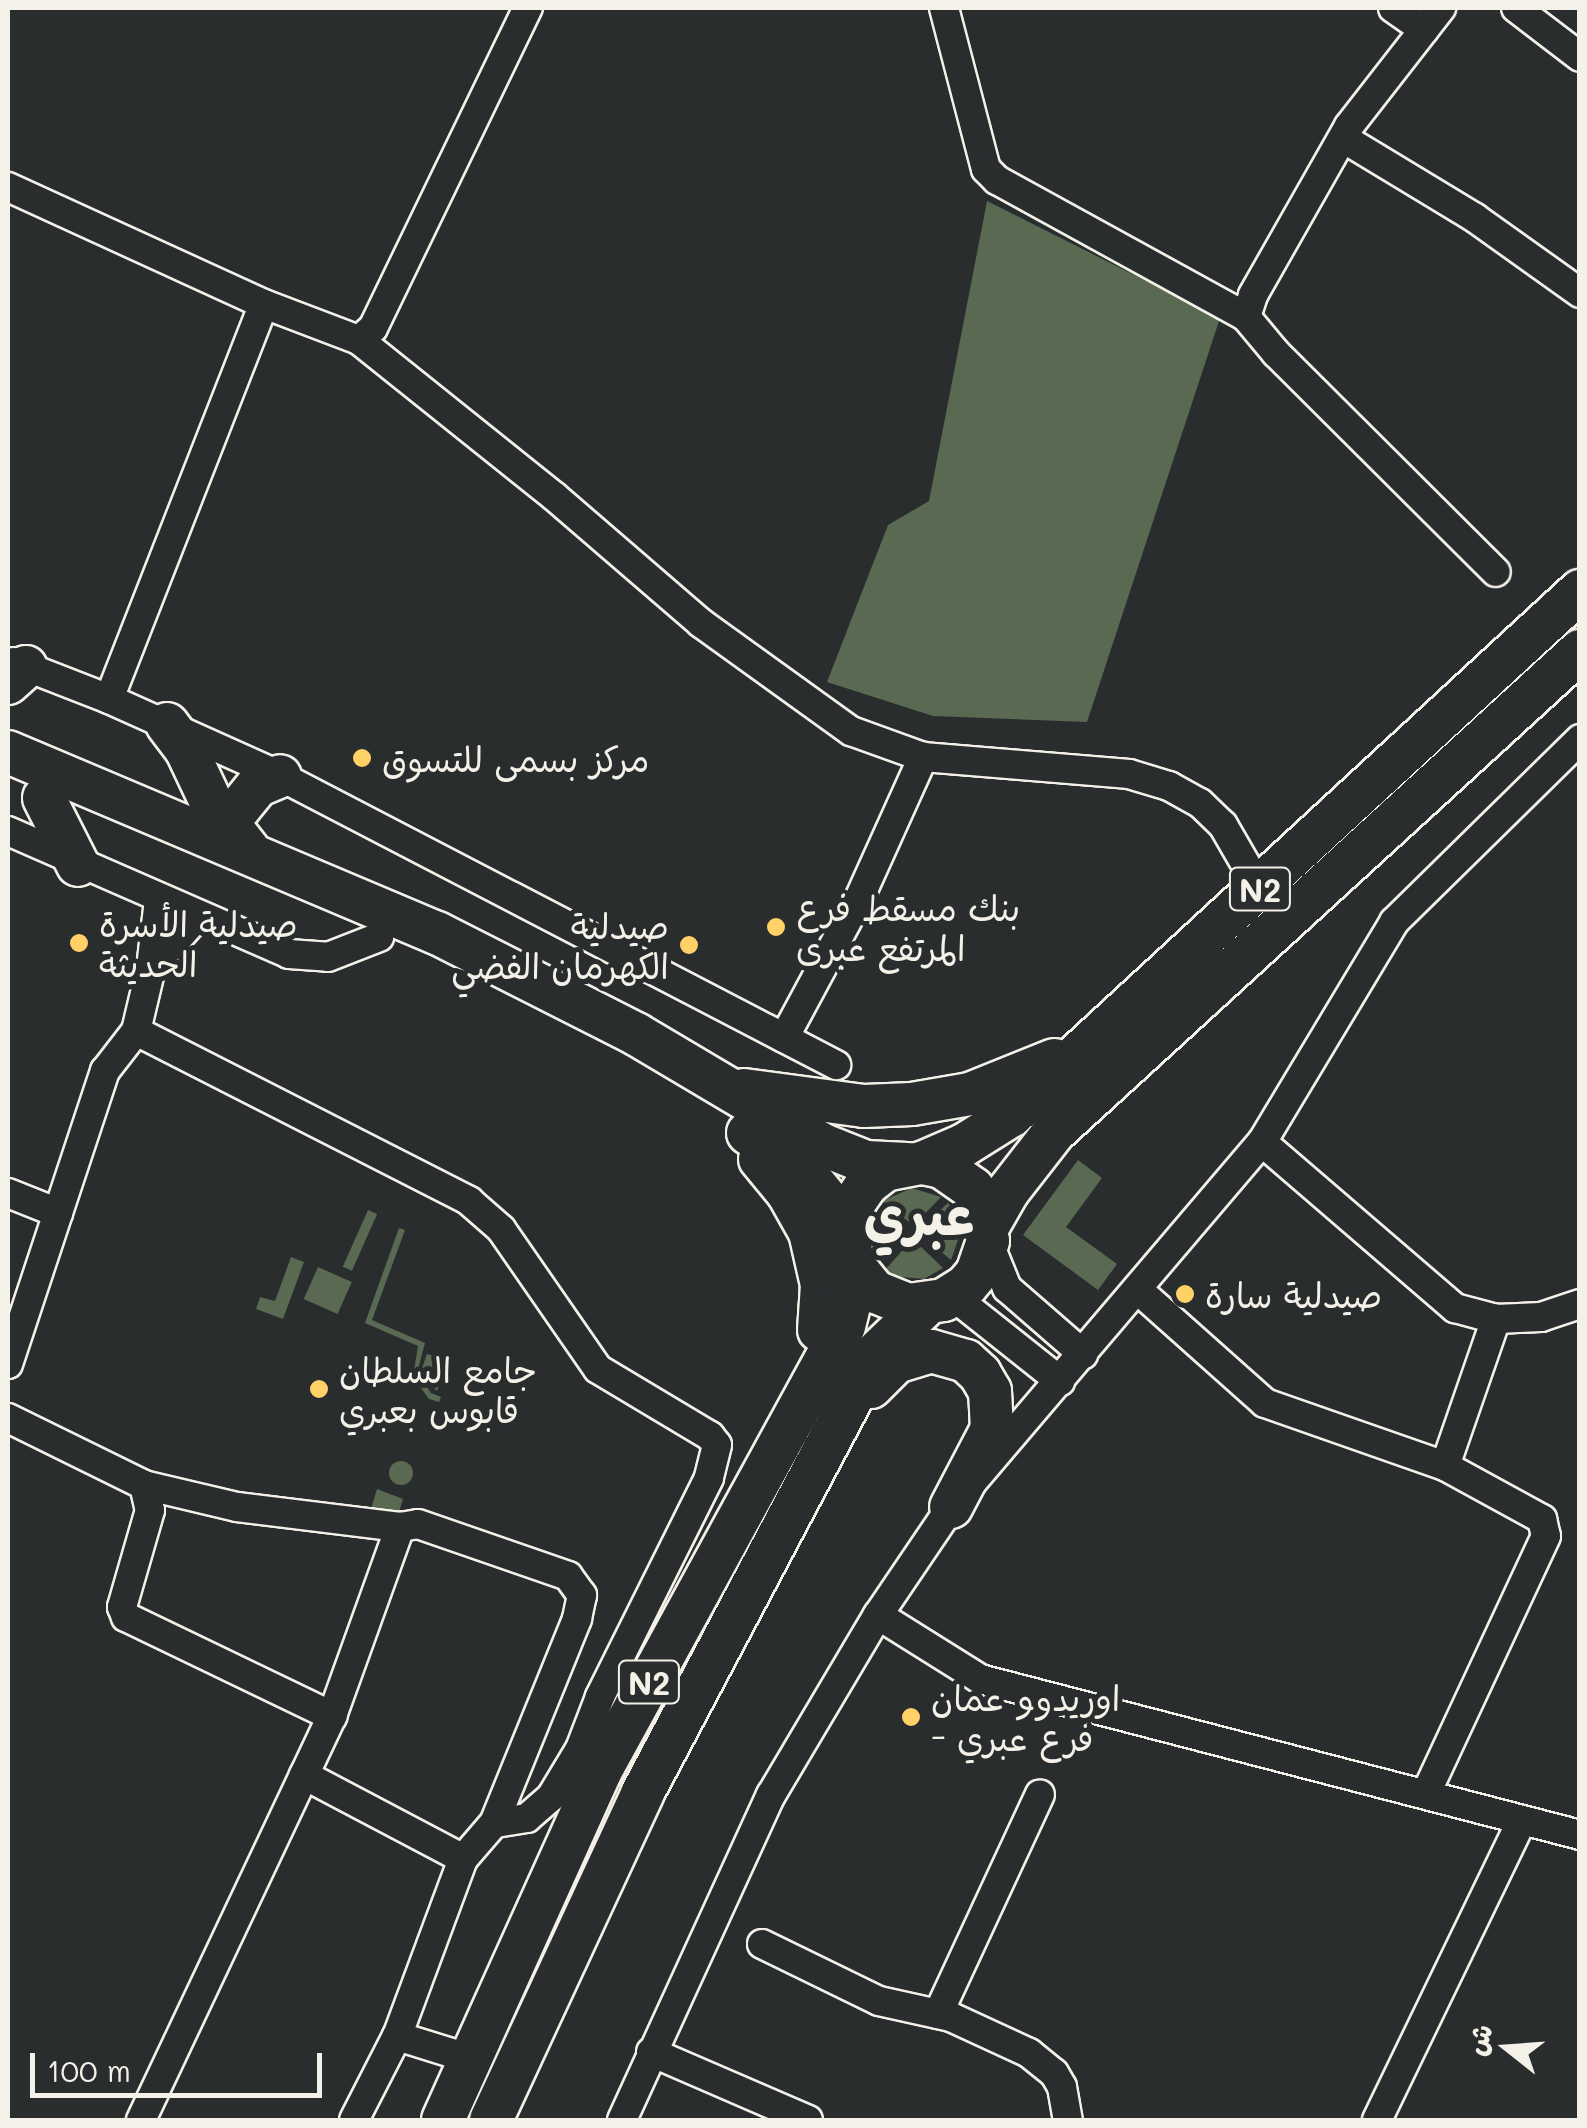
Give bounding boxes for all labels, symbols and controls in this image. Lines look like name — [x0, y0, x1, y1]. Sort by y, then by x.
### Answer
place label: مركز بسمى للتسوق — [382, 737, 649, 779]
marker: مركز بسمى للتسوق — [351, 747, 373, 769]
road number: N2 — [1228, 862, 1292, 916]
place label: بنك مسقط فرع المرتفع عبرى — [796, 886, 1020, 968]
place label: صيدلية الأسرة الحديثة — [99, 902, 298, 984]
place label: صيدلية الكهرمان الفضي — [451, 904, 669, 986]
marker: بنك مسقط فرع المرتفع عبرى — [765, 916, 787, 938]
marker: صيدلية الأسرة الحديثة — [68, 932, 90, 954]
marker: صيدلية الكهرمان الفضي — [678, 934, 700, 956]
district label: عبري — [864, 1181, 974, 1247]
place label: صيدلية سارة — [1205, 1273, 1382, 1315]
marker: صيدلية سارة — [1174, 1283, 1196, 1305]
place label: جامع السلطان قابوس بعبري — [339, 1348, 537, 1430]
marker: جامع السلطان قابوس بعبري — [308, 1378, 330, 1400]
road number: N2 — [616, 1655, 682, 1709]
place label: اوريدوو عمان - فرع عبري — [931, 1676, 1120, 1758]
marker: اوريدوو عمان - فرع عبري — [900, 1706, 922, 1728]
north arrow — [1457, 1998, 1557, 2098]
text: ش — [1457, 2019, 1500, 2059]
scale bar — [35, 2033, 328, 2095]
text: 100 m — [47, 2050, 131, 2090]

